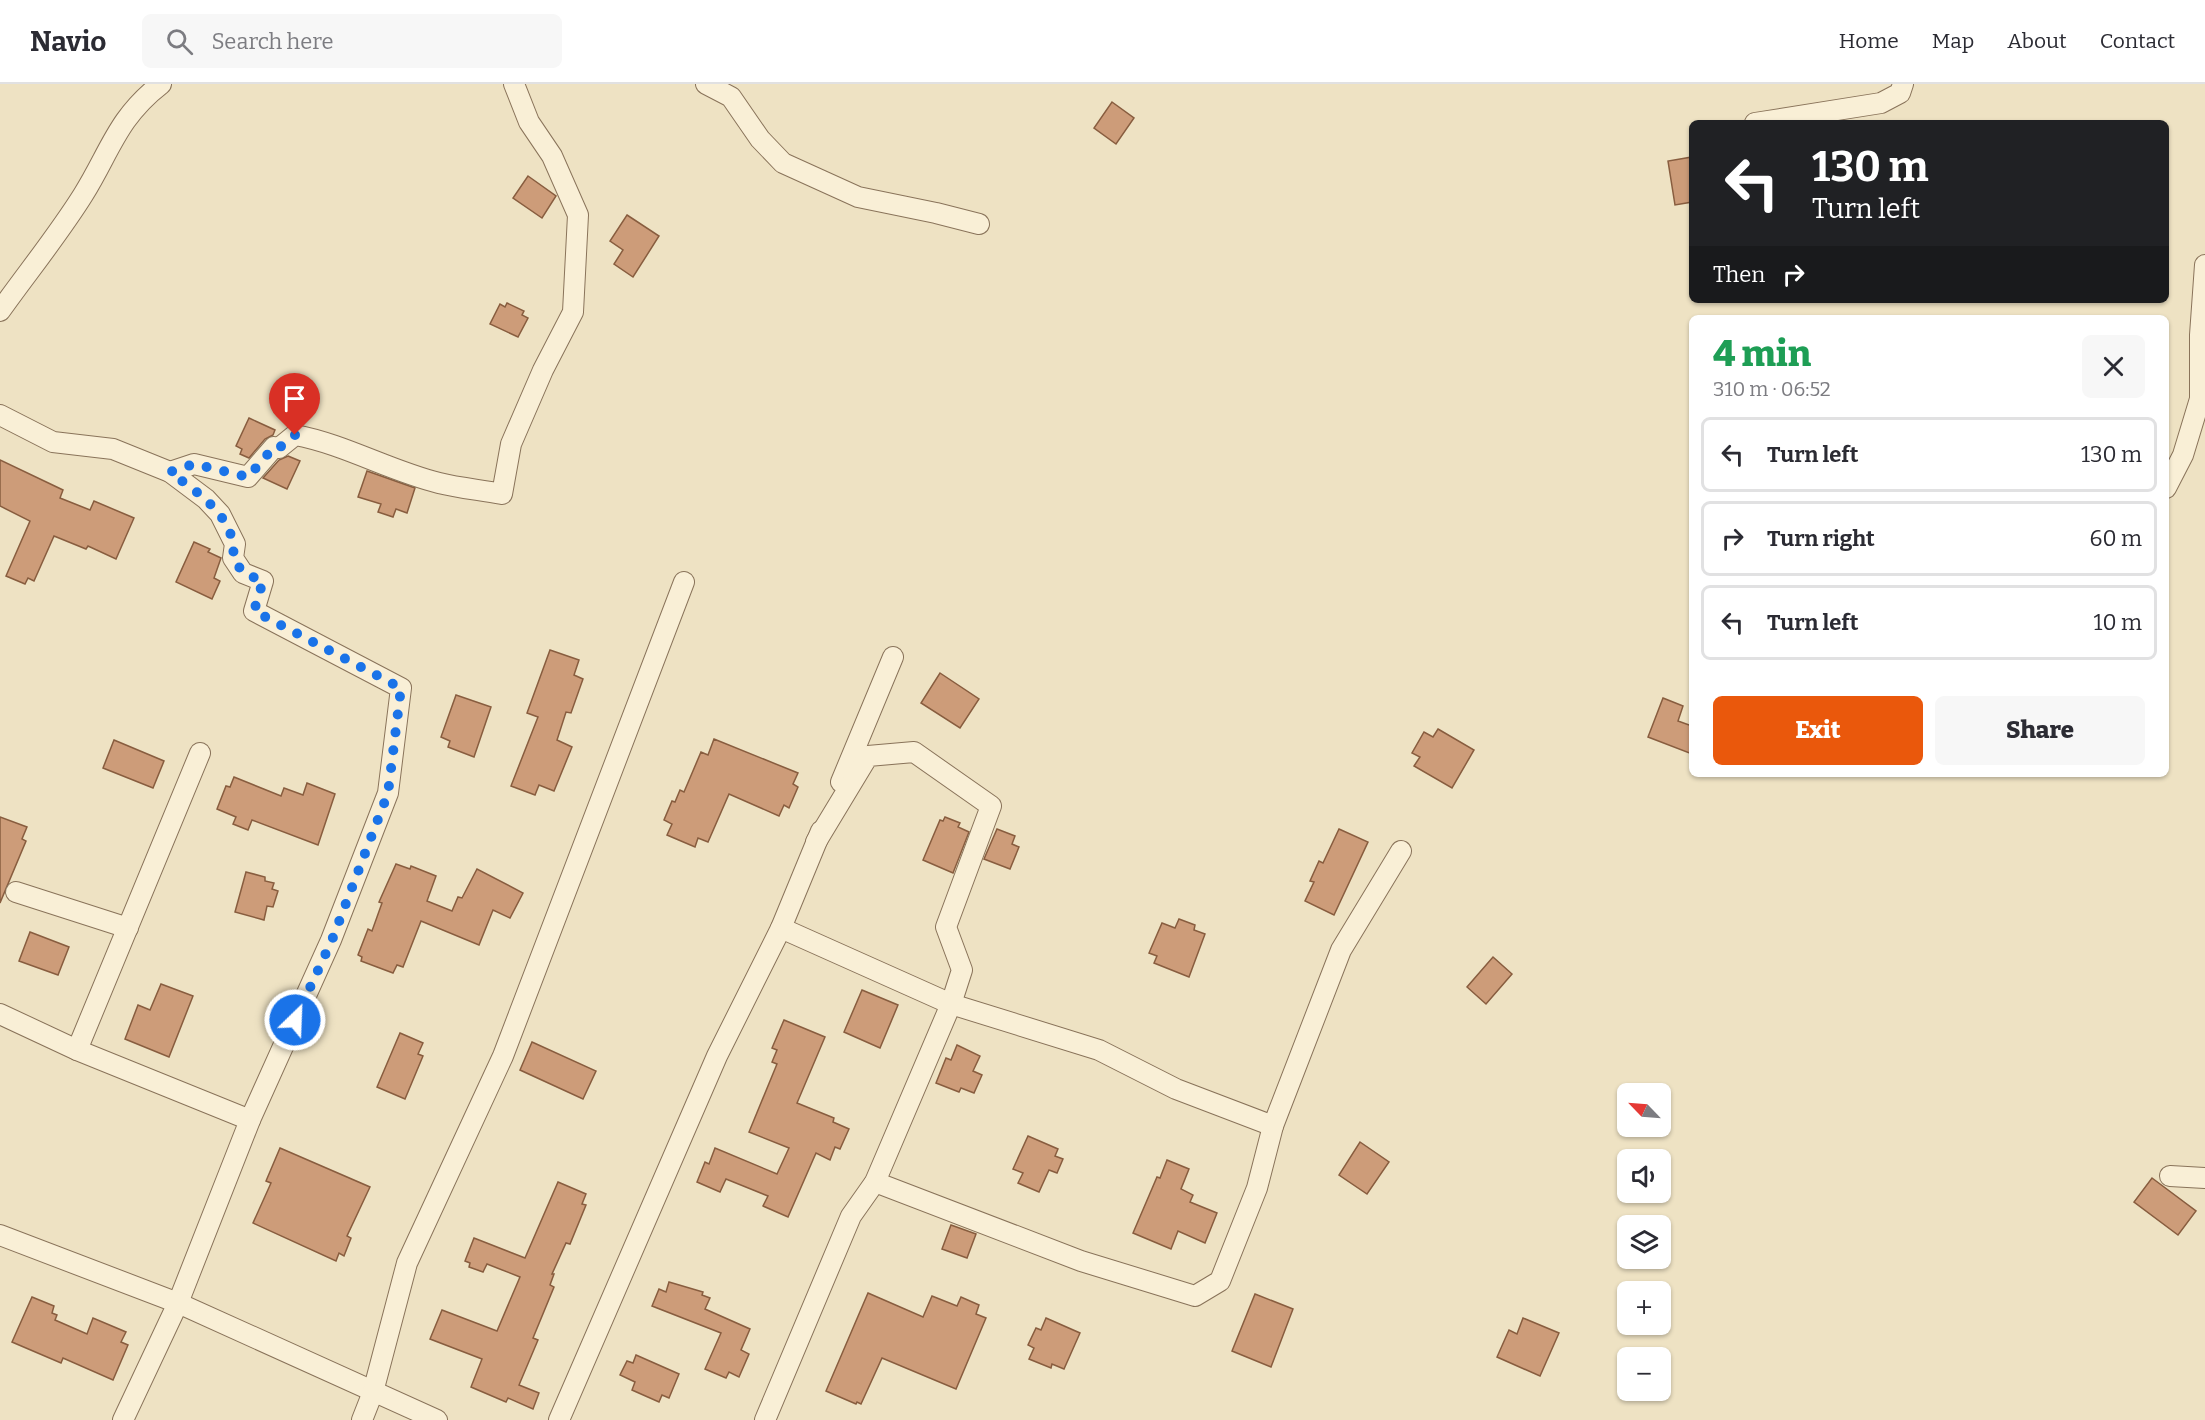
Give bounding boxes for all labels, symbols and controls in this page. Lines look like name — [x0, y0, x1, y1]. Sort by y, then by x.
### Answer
search box — [142, 14, 562, 68]
text: Navio — [30, 25, 106, 58]
icon: search — [163, 25, 196, 58]
text: Search here — [211, 28, 334, 55]
text: Home — [1839, 28, 1899, 54]
text: Map — [1932, 28, 1974, 54]
text: About — [2007, 28, 2067, 54]
text: Contact — [2100, 28, 2175, 54]
text: 130 m — [1812, 142, 1929, 192]
icon: left — [1713, 144, 1791, 222]
text: Turn left — [1812, 193, 1920, 225]
icon: right — [1777, 258, 1810, 291]
text: Then — [1713, 261, 1765, 288]
text: 4 min — [1713, 332, 1811, 376]
button: close — [2082, 335, 2145, 398]
pin — [269, 373, 320, 435]
text: 310 m · 06:52 — [1713, 377, 1831, 401]
icon: arrive — [278, 382, 311, 415]
icon: left — [1716, 438, 1749, 471]
text: Turn left — [1767, 441, 1859, 468]
text: 130 m — [2081, 441, 2142, 468]
icon: right — [1716, 522, 1749, 555]
text: Turn right — [1767, 525, 1875, 552]
text: 60 m — [2090, 525, 2142, 552]
icon: left — [1716, 606, 1749, 639]
text: Turn left — [1767, 609, 1859, 636]
text: 10 m — [2094, 609, 2142, 636]
button: Exit — [1713, 696, 1923, 765]
button: Share — [1935, 696, 2145, 765]
position arrow — [263, 988, 327, 1052]
north arrow — [1617, 1083, 1671, 1137]
map controls — [1617, 1083, 1671, 1401]
button: sound — [1617, 1149, 1671, 1203]
button: layers — [1617, 1215, 1671, 1269]
button: + — [1617, 1281, 1671, 1335]
button: − — [1617, 1347, 1671, 1401]

